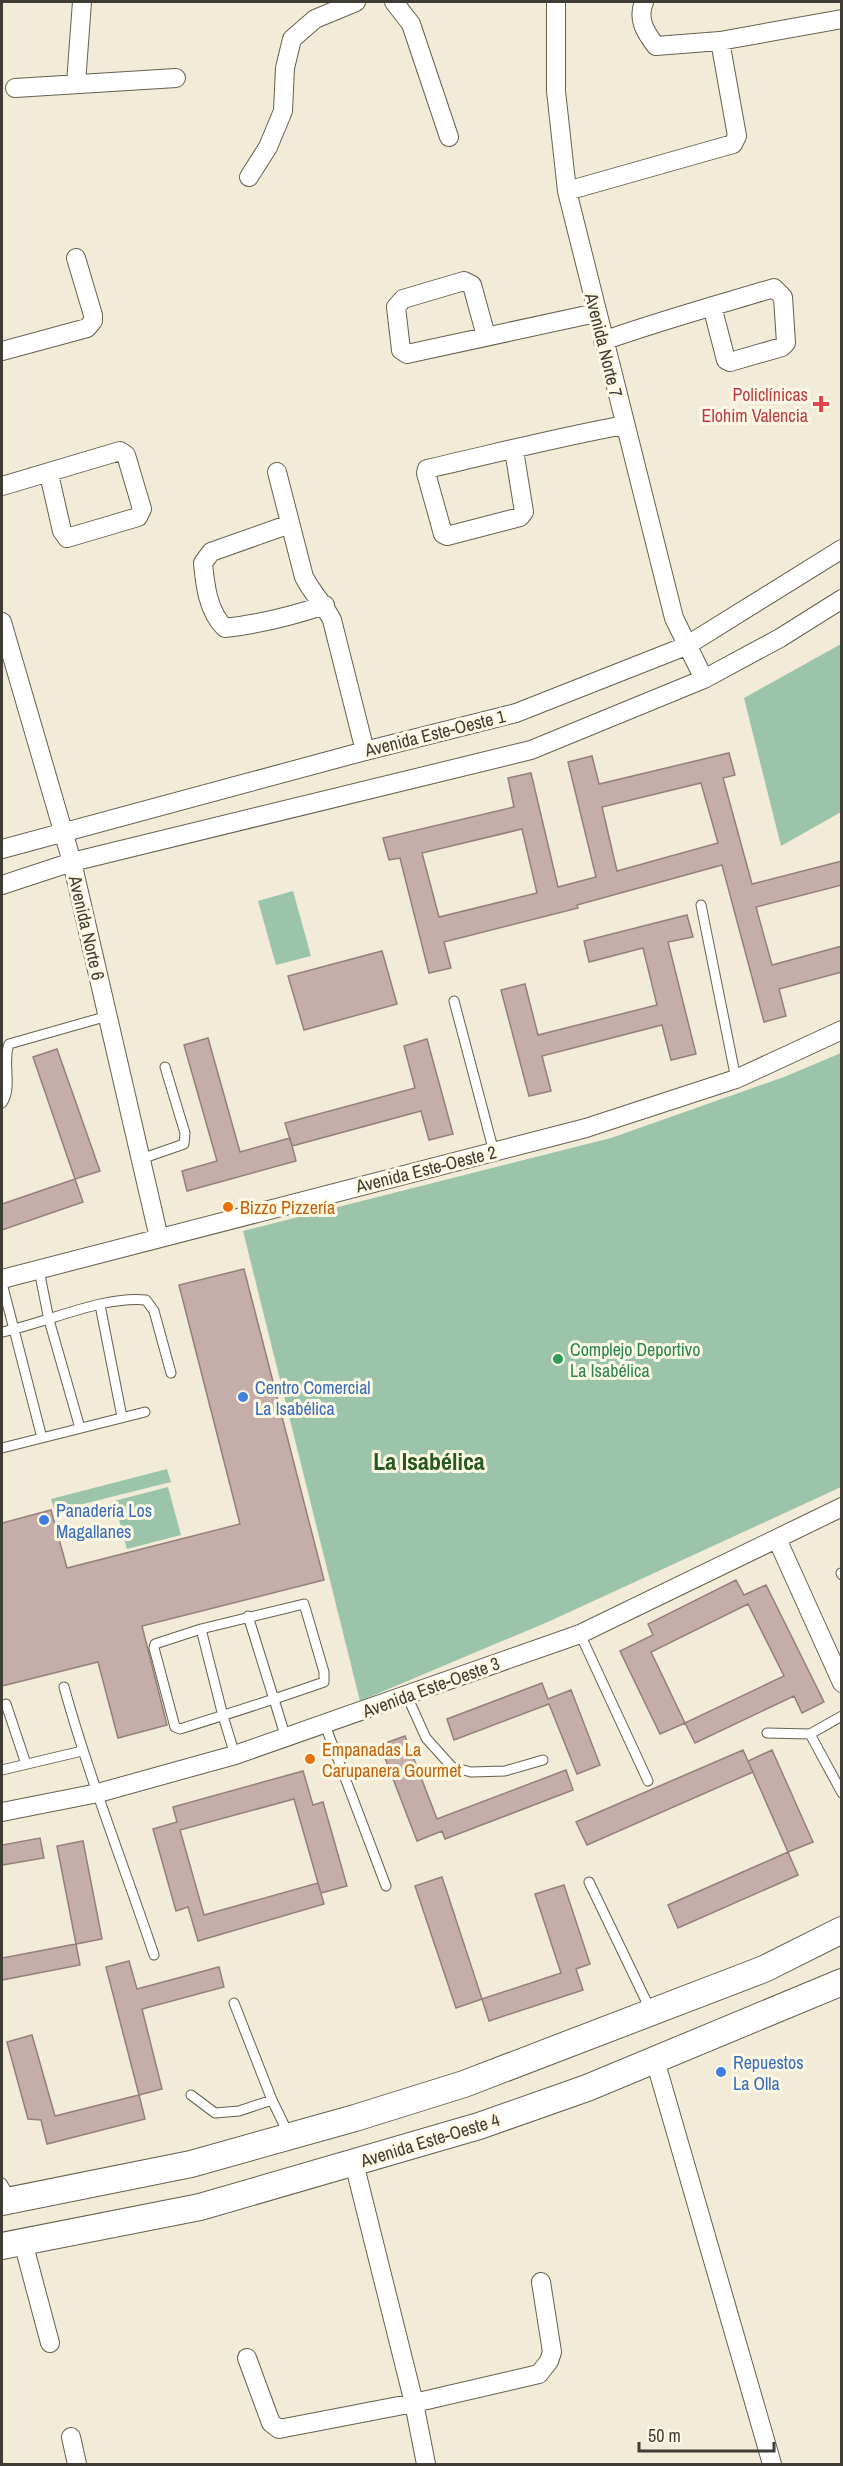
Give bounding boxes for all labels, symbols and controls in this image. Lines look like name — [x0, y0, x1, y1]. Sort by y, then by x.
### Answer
street label: Avenida Norte 7 — [579, 289, 629, 400]
place label: Policlínicas Elohim Valencia — [702, 382, 808, 428]
marker: Policlínicas Elohim Valencia — [812, 395, 830, 413]
street label: Avenida Este-Oeste 1 — [361, 703, 509, 763]
street label: Avenida Norte 6 — [63, 872, 111, 983]
street label: Avenida Este-Oeste 2 — [352, 1139, 499, 1199]
place label: Bizzo Pizzería — [240, 1195, 335, 1220]
marker: Bizzo Pizzería — [221, 1200, 235, 1214]
place label: Complejo Deportivo La Isabélica — [570, 1337, 700, 1383]
marker: Complejo Deportivo La Isabélica — [551, 1352, 565, 1366]
place label: Centro Comercial La Isabélica — [255, 1375, 371, 1421]
marker: Centro Comercial La Isabélica — [236, 1390, 250, 1404]
district label: La Isabélica — [373, 1445, 485, 1477]
place label: Panadería Los Magallanes — [56, 1498, 152, 1544]
marker: Panadería Los Magallanes — [37, 1513, 51, 1527]
street label: Avenida Este-Oeste 3 — [358, 1651, 503, 1724]
place label: Empanadas La Carupanera Gourmet — [322, 1737, 461, 1783]
marker: Empanadas La Carupanera Gourmet — [303, 1752, 317, 1766]
place label: Repuestos La Olla — [733, 2050, 804, 2096]
marker: Repuestos La Olla — [714, 2065, 728, 2079]
street label: Avenida Este-Oeste 4 — [356, 2107, 503, 2173]
scale bar — [639, 2415, 774, 2453]
text: 50 m — [648, 2423, 681, 2448]

